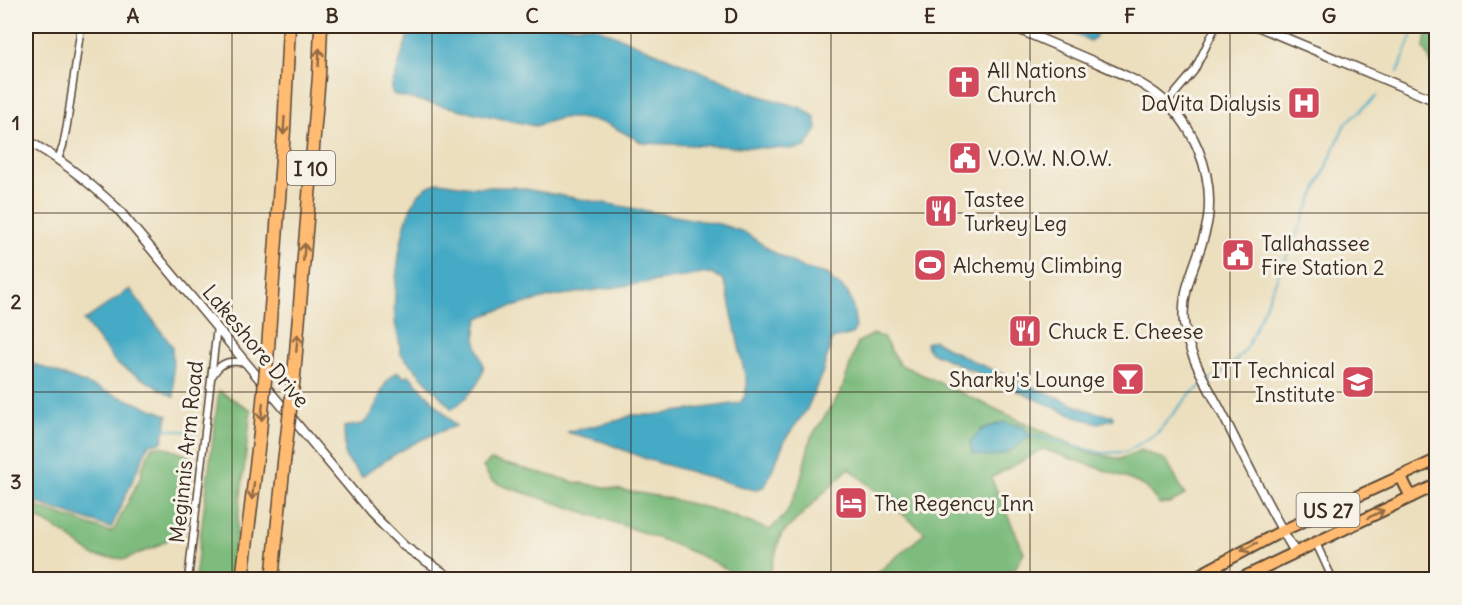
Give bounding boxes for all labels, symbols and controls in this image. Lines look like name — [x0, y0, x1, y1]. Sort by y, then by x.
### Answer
text: A — [127, 3, 140, 28]
text: B — [325, 3, 339, 28]
text: C — [525, 3, 539, 28]
text: D — [724, 3, 738, 28]
text: E — [924, 3, 936, 28]
text: F — [1124, 3, 1136, 28]
text: G — [1322, 3, 1336, 28]
one-way arrow — [314, 48, 325, 68]
place label: All Nations Church — [987, 57, 1087, 108]
church icon: All Nations Church — [946, 64, 982, 100]
hospital icon: DaVita Dialysis — [1286, 85, 1322, 121]
place label: DaVita Dialysis — [1141, 90, 1281, 117]
text: 1 — [12, 110, 20, 135]
one-way arrow — [279, 115, 290, 135]
public building icon: V.O.W. N.O.W. — [947, 140, 983, 176]
place label: V.O.W. N.O.W. — [988, 145, 1112, 172]
road number: I 10 — [287, 151, 335, 185]
place label: Tastee Turkey Leg — [964, 186, 1067, 237]
restaurant icon: Tastee Turkey Leg — [923, 193, 959, 229]
place label: Tallahassee Fire Station 2 — [1261, 230, 1384, 281]
public building icon: Tallahassee Fire Station 2 — [1220, 237, 1256, 273]
one-way arrow — [299, 242, 310, 262]
sports icon: Alchemy Climbing — [912, 247, 948, 283]
place label: Alchemy Climbing — [953, 252, 1122, 279]
street label: Lakeshore Drive — [197, 279, 315, 413]
text: 2 — [11, 289, 22, 314]
restaurant icon: Chuck E. Cheese — [1007, 313, 1043, 349]
place label: Chuck E. Cheese — [1048, 318, 1204, 345]
one-way arrow — [291, 334, 302, 354]
place label: ITT Technical Institute — [1211, 357, 1335, 408]
street label: Meginnis Arm Road — [163, 360, 209, 544]
bar icon: Sharky's Lounge — [1110, 361, 1146, 397]
school or university icon: ITT Technical Institute — [1340, 364, 1376, 400]
place label: Sharky's Lounge — [949, 366, 1105, 393]
one-way arrow — [256, 401, 267, 421]
text: 3 — [10, 469, 22, 494]
one-way arrow — [247, 481, 258, 501]
hotel icon: The Regency Inn — [833, 485, 869, 521]
place label: The Regency Inn — [874, 490, 1034, 517]
road number: US 27 — [1296, 493, 1360, 527]
one-way arrow — [1366, 507, 1384, 519]
one-way arrow — [1240, 542, 1258, 553]

